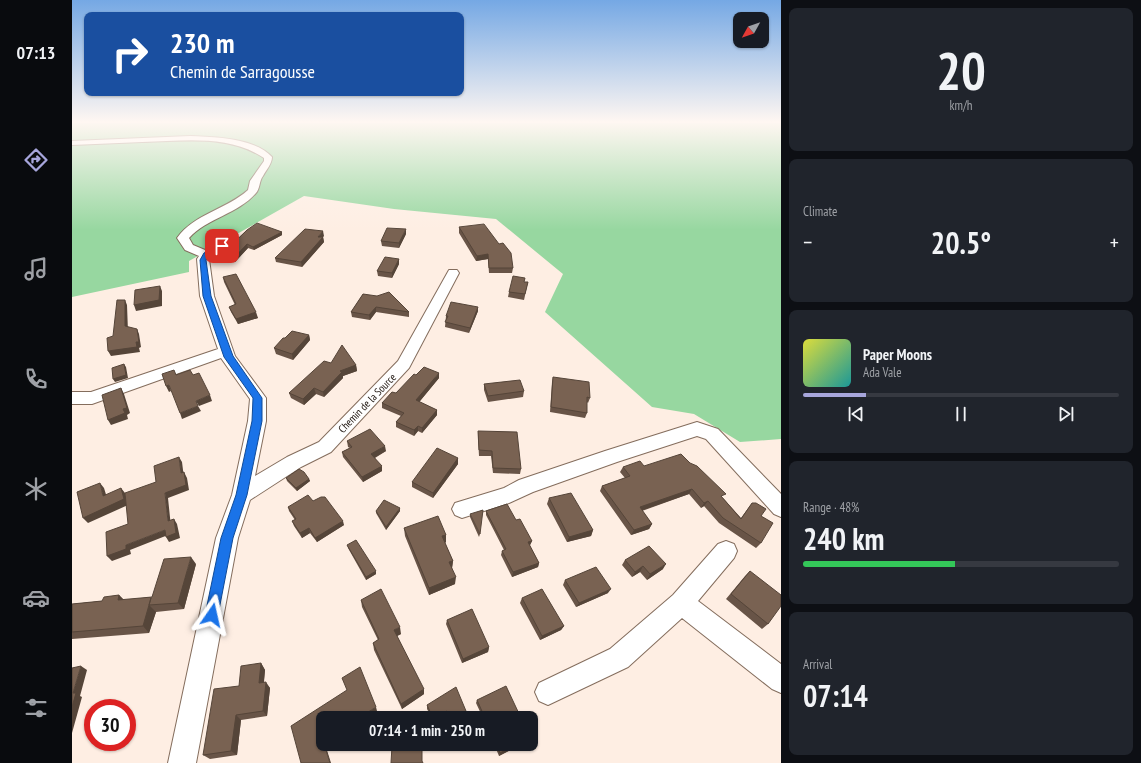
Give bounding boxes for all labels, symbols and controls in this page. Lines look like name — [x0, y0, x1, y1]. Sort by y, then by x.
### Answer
north arrow — [733, 12, 769, 48]
map controls — [733, 12, 769, 48]
text: 230 m — [170, 24, 234, 61]
icon: right — [104, 28, 156, 80]
text: 20 — [936, 37, 986, 104]
text: 07:13 — [17, 41, 55, 64]
text: Chemin de Sarragousse — [170, 60, 315, 83]
text: km/h — [949, 97, 973, 114]
icon: directions — [22, 146, 50, 174]
text: Climate — [803, 203, 837, 220]
text: 20.5° — [931, 223, 991, 262]
text: − — [803, 228, 812, 256]
text: + — [1110, 228, 1119, 256]
pin — [205, 229, 239, 263]
icon: arrive — [211, 235, 233, 257]
icon: music — [22, 255, 50, 283]
text: Paper Moons — [863, 345, 932, 364]
text: Ada Vale — [863, 364, 902, 381]
icon: phone — [22, 365, 50, 393]
street label: Chemin de la Source — [335, 370, 399, 436]
icon: previous — [845, 403, 867, 425]
icon: pause — [950, 403, 972, 425]
icon: next — [1055, 403, 1077, 425]
icon: climate — [22, 475, 50, 503]
text: Range · 48% — [803, 499, 859, 516]
text: 240 km — [803, 519, 884, 558]
icon: car — [22, 584, 50, 612]
position arrow — [191, 594, 233, 636]
text: Arrival — [803, 656, 832, 673]
text: 07:14 — [803, 676, 868, 715]
icon: filters — [22, 694, 50, 722]
speed limit sign: 30 — [84, 699, 136, 751]
text: 07:14 · 1 min · 250 m — [369, 721, 485, 740]

